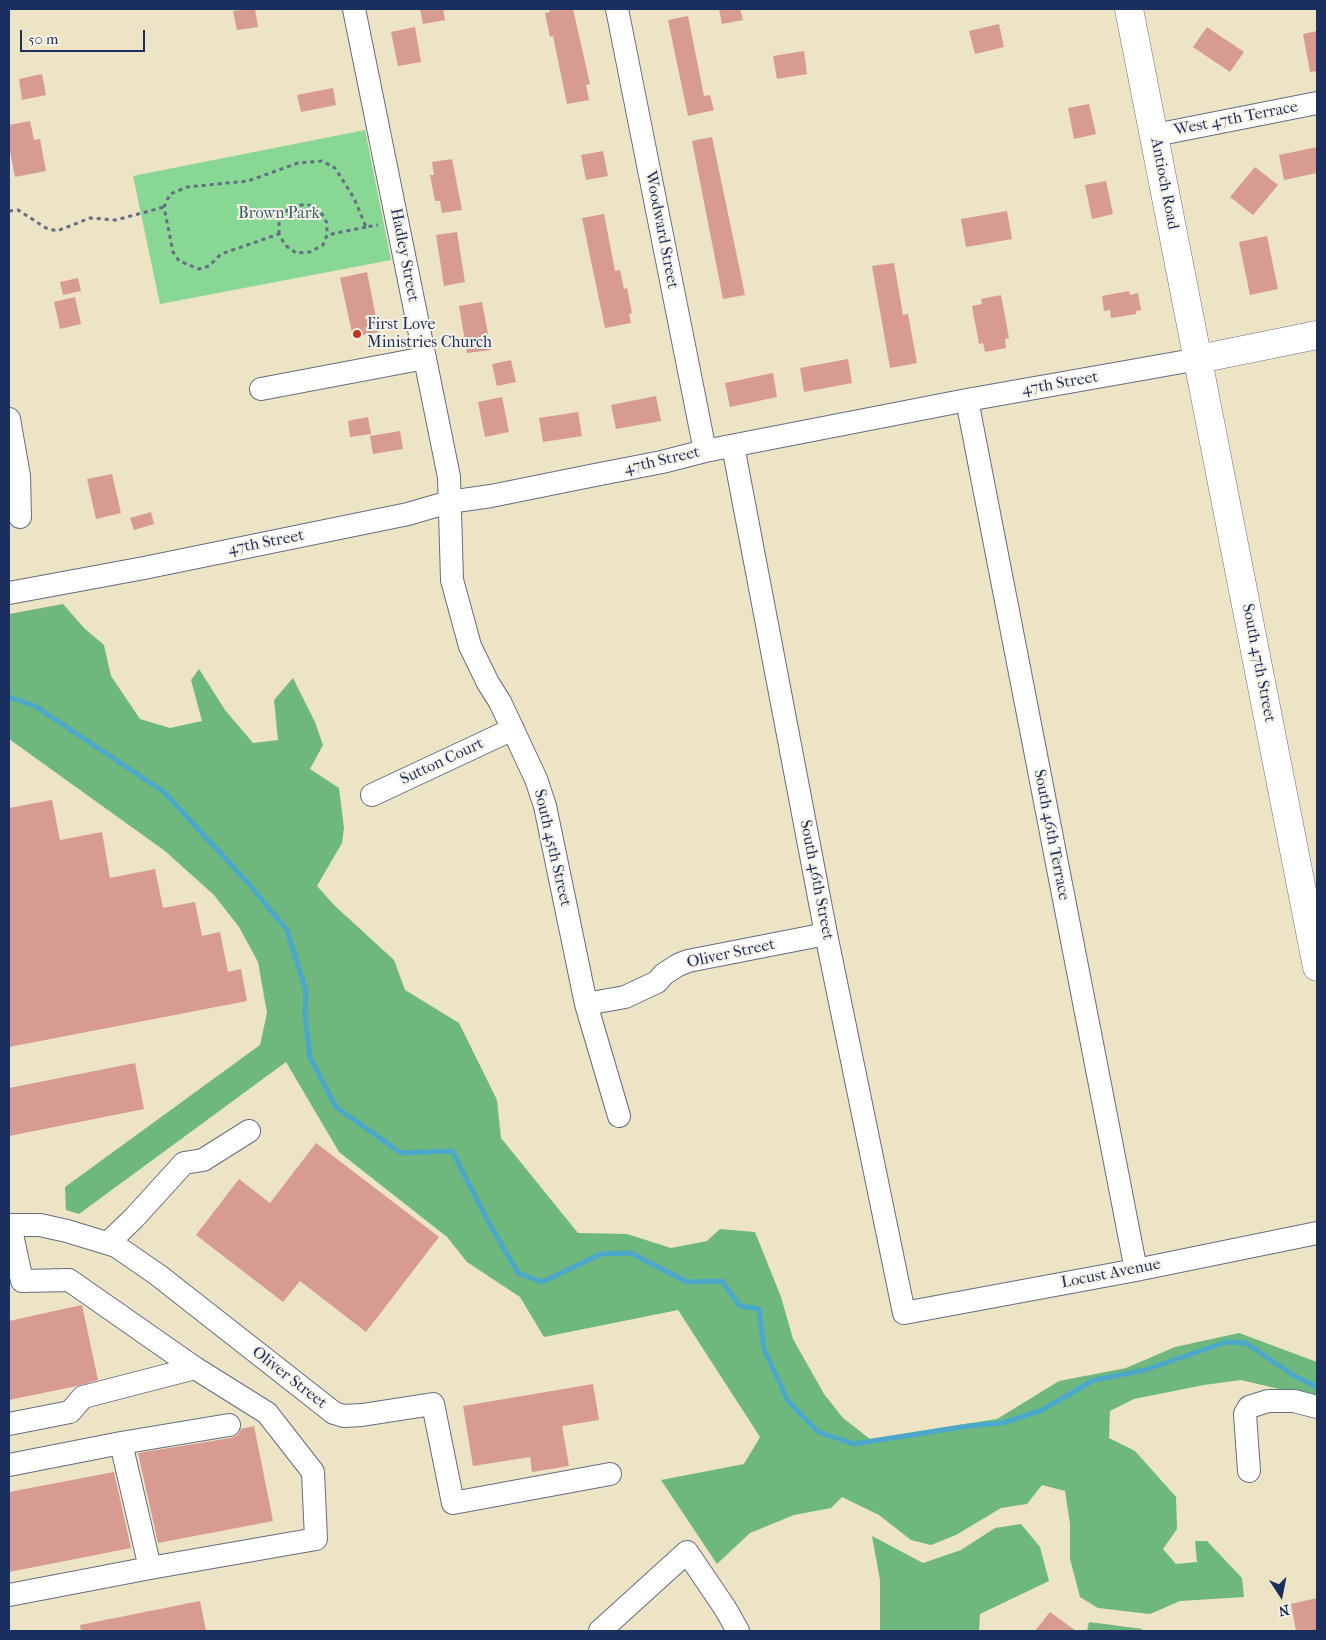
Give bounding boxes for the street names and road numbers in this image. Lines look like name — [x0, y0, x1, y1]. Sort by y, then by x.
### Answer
street label: West 47th Terrace — [1172, 98, 1300, 140]
street label: Antioch Road — [1146, 137, 1182, 231]
street label: Woodward Street — [640, 169, 682, 291]
street label: Hadley Street — [386, 207, 422, 303]
street label: 47th Street — [1020, 368, 1100, 400]
street label: 47th Street — [622, 443, 702, 479]
street label: 47th Street — [226, 526, 306, 560]
street label: South 47th Street — [1237, 602, 1279, 724]
street label: Sutton Court — [397, 734, 487, 790]
street label: South 46th Terrace — [1029, 768, 1073, 902]
street label: South 45th Street — [529, 788, 575, 908]
street label: South 46th Street — [795, 818, 837, 942]
street label: Oliver Street — [685, 935, 777, 973]
street label: Locust Avenue — [1060, 1255, 1162, 1293]
street label: Oliver Street — [248, 1343, 330, 1413]

